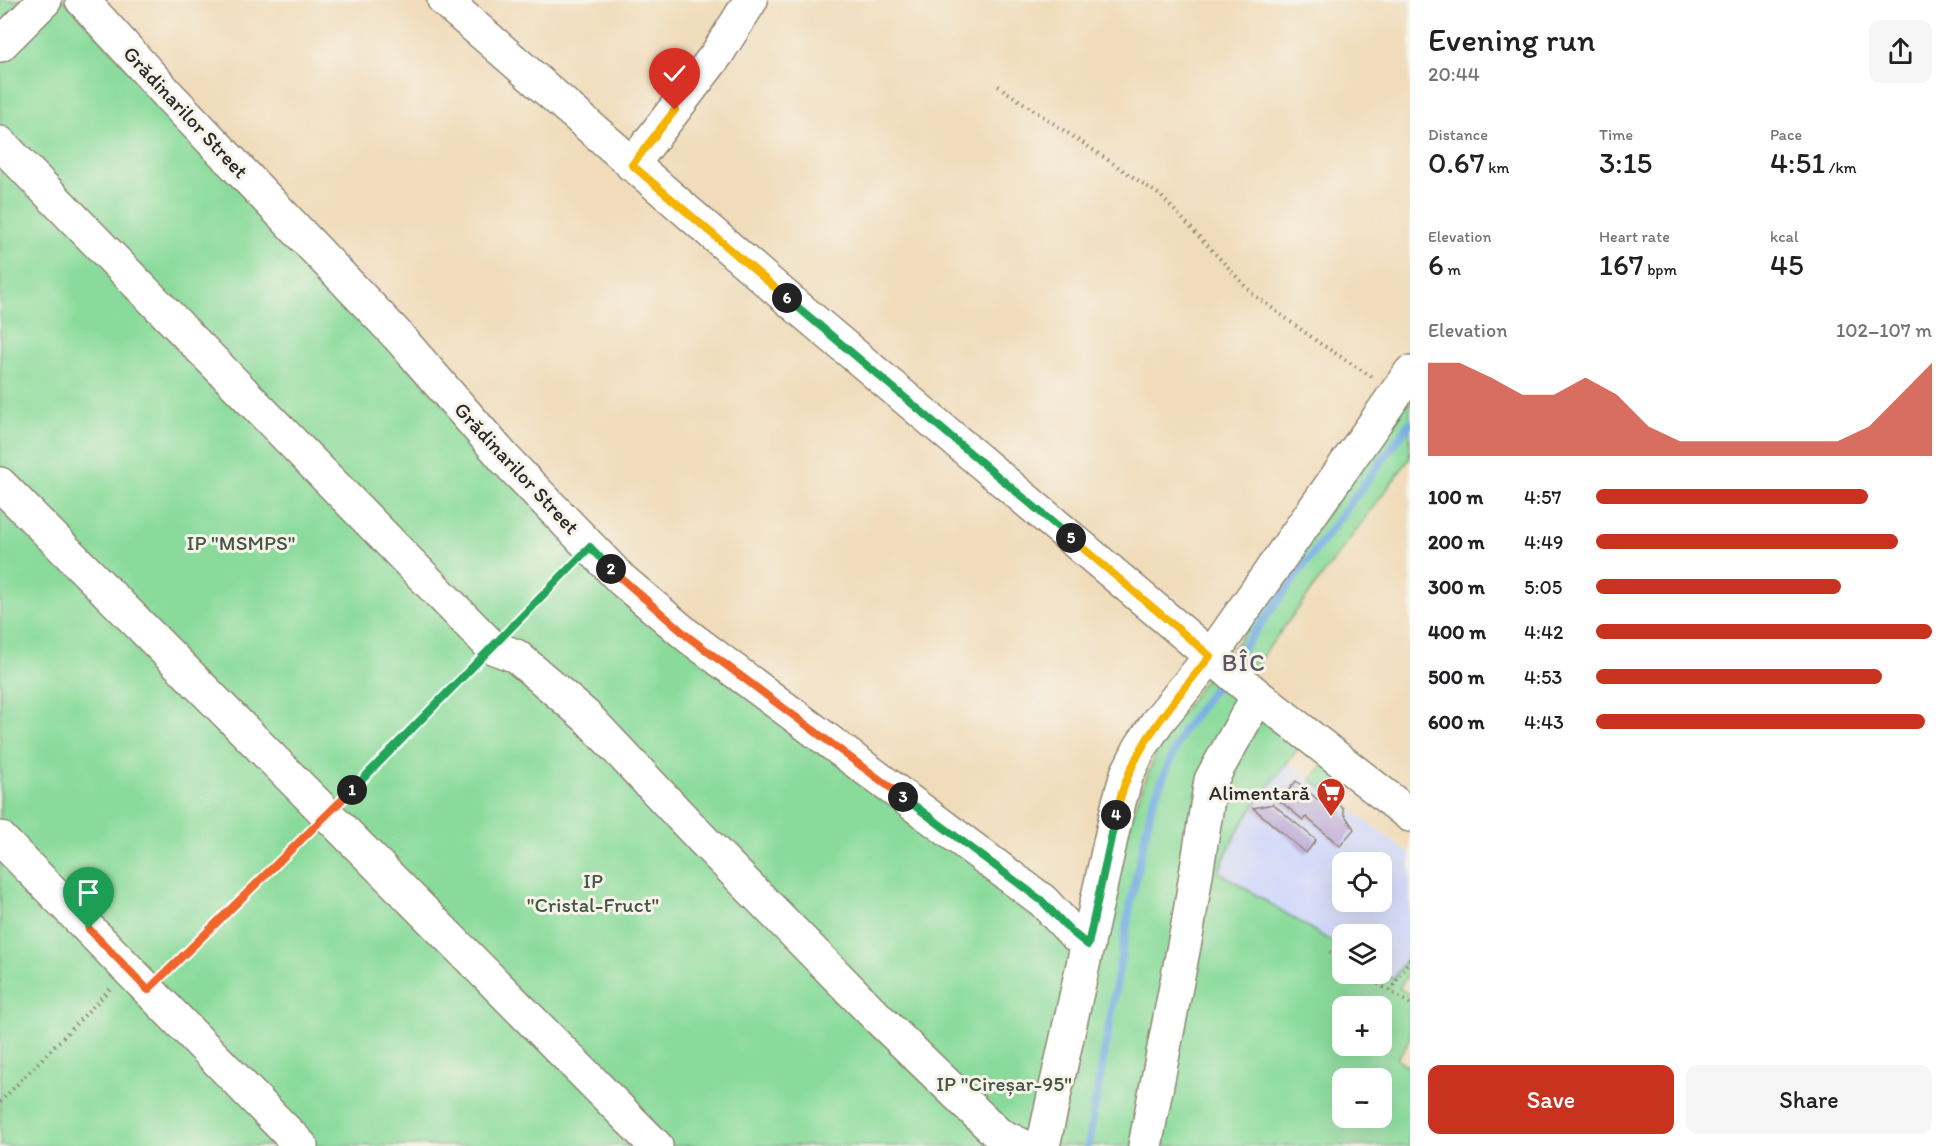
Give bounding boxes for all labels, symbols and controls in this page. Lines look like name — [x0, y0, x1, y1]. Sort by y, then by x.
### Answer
text: Evening run — [1428, 20, 1595, 59]
button: share — [1869, 20, 1932, 83]
street label: Grădinarilor Street — [118, 41, 254, 183]
pin — [649, 48, 700, 110]
icon: check — [658, 57, 691, 90]
text: 20:44 — [1428, 62, 1480, 86]
text: Distance — [1428, 125, 1488, 144]
text: Time — [1599, 125, 1633, 144]
text: Pace — [1770, 125, 1802, 144]
text: 0.67 — [1428, 144, 1485, 181]
text: 3:15 — [1599, 144, 1652, 181]
text: 4:51 — [1770, 144, 1825, 181]
text: km — [1485, 158, 1509, 177]
text: /km — [1825, 158, 1857, 177]
text: Elevation — [1428, 227, 1492, 246]
text: Heart rate — [1599, 227, 1670, 246]
text: kcal — [1770, 227, 1798, 246]
text: 6 — [1428, 246, 1444, 283]
text: 167 — [1599, 246, 1644, 283]
text: 45 — [1770, 246, 1804, 283]
text: m — [1444, 260, 1461, 279]
text: bpm — [1644, 260, 1677, 279]
pin: 6 — [772, 283, 802, 313]
text: 6 — [783, 288, 791, 307]
text: Elevation — [1428, 318, 1507, 342]
text: 102–107 m — [1836, 318, 1932, 342]
street label: Grădinarilor Street — [449, 397, 585, 539]
text: 100 m — [1428, 485, 1483, 509]
text: 4:57 — [1524, 485, 1561, 509]
pin: 5 — [1056, 523, 1086, 553]
text: 5 — [1067, 528, 1075, 547]
park label: IP "MSMPS" — [187, 530, 295, 555]
text: 200 m — [1428, 530, 1484, 554]
text: 4:49 — [1524, 530, 1563, 554]
pin: 2 — [596, 554, 626, 584]
text: 2 — [607, 559, 615, 578]
text: 300 m — [1428, 575, 1485, 599]
text: 5:05 — [1524, 575, 1562, 599]
text: 400 m — [1428, 620, 1486, 644]
text: 4:42 — [1524, 620, 1563, 644]
district label: BÎC — [1222, 648, 1266, 677]
text: 500 m — [1428, 665, 1484, 689]
text: 4:53 — [1524, 665, 1562, 689]
text: 600 m — [1428, 710, 1485, 734]
text: 4:43 — [1524, 710, 1564, 734]
pin: 1 — [337, 775, 367, 805]
supermarket icon: Alimentară — [1315, 776, 1347, 818]
text: 1 — [348, 780, 356, 799]
place label: Alimentară — [1209, 780, 1310, 805]
pin: 3 — [888, 782, 918, 812]
text: 3 — [899, 787, 907, 806]
pin: 4 — [1101, 800, 1131, 830]
text: 4 — [1111, 805, 1121, 824]
map controls — [1332, 852, 1392, 1128]
button: locate — [1332, 852, 1392, 912]
pin — [63, 867, 114, 929]
park label: IP "Cristal-Fruct" — [527, 868, 659, 917]
icon: arrive — [72, 876, 105, 909]
button: layers — [1332, 924, 1392, 984]
button: + — [1332, 996, 1392, 1056]
button: Save — [1428, 1065, 1674, 1134]
button: Share — [1686, 1065, 1932, 1134]
button: − — [1332, 1068, 1392, 1128]
park label: IP "Cireșar-95" — [936, 1071, 1072, 1096]

